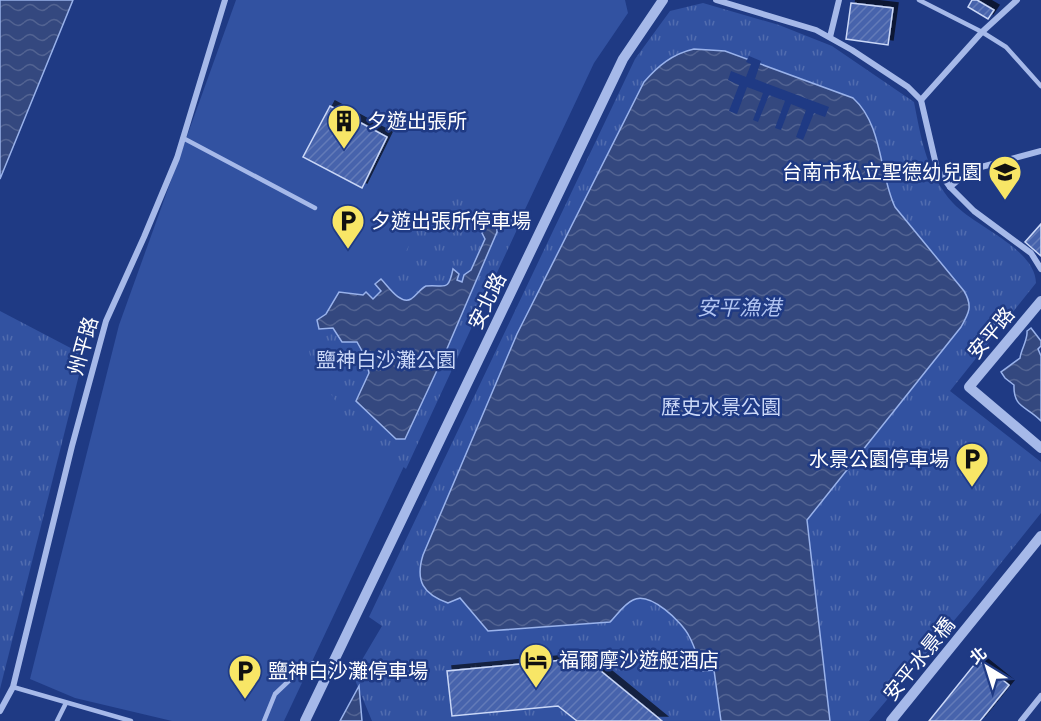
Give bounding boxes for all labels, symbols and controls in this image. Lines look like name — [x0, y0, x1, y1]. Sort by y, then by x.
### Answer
building icon: 夕遊出張所 — [326, 103, 362, 150]
place label: 夕遊出張所 — [367, 109, 467, 133]
school or university icon: 台南市私立聖德幼兒園 — [987, 154, 1023, 201]
place label: 台南市私立聖德幼兒園 — [782, 160, 982, 184]
parking icon: 夕遊出張所停車場 — [330, 203, 366, 250]
place label: 夕遊出張所停車場 — [371, 209, 531, 233]
street label: 安北路 — [463, 269, 511, 333]
water label: 安平漁港 — [697, 295, 784, 320]
street label: 安平路 — [963, 302, 1019, 364]
street label: 州平路 — [63, 314, 103, 378]
park label: 鹽神白沙灘公園 — [316, 348, 456, 372]
park label: 歷史水景公園 — [661, 395, 781, 419]
parking icon: 水景公園停車場 — [954, 441, 990, 488]
place label: 水景公園停車場 — [809, 447, 949, 471]
street label: 安平水景橋 — [878, 613, 960, 705]
north arrow — [957, 637, 1017, 697]
hotel icon: 福爾摩沙遊艇酒店 — [518, 642, 554, 689]
text: 北 — [966, 643, 990, 668]
place label: 福爾摩沙遊艇酒店 — [559, 648, 719, 672]
parking icon: 鹽神白沙灘停車場 — [227, 653, 263, 700]
place label: 鹽神白沙灘停車場 — [268, 659, 428, 683]

